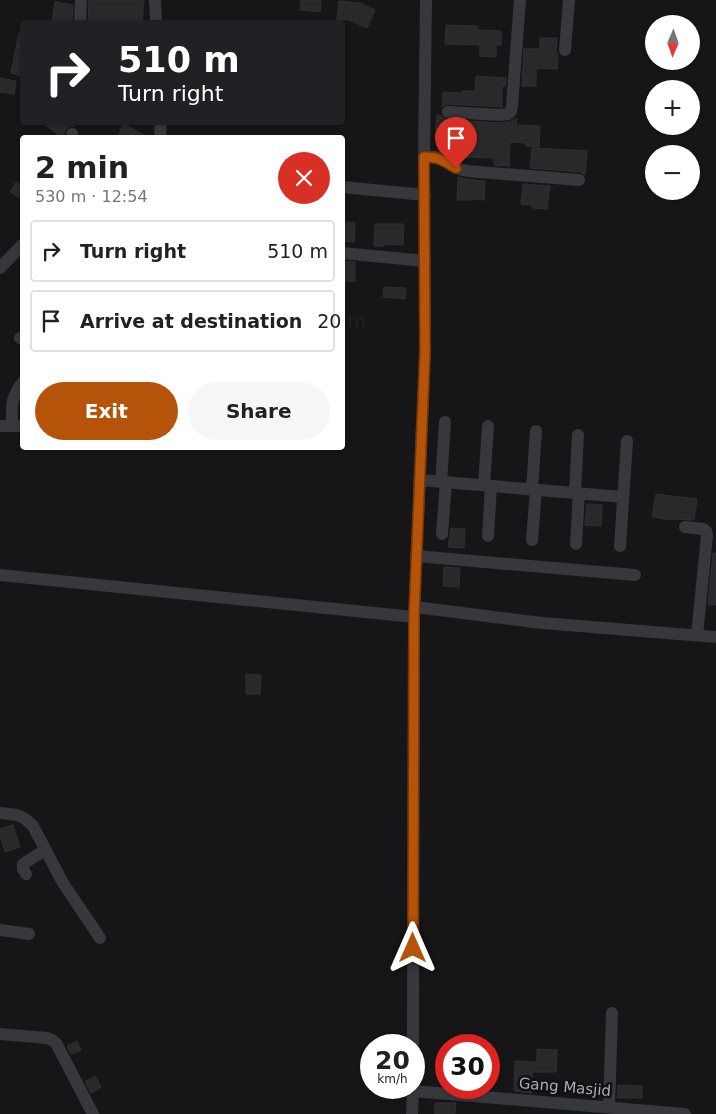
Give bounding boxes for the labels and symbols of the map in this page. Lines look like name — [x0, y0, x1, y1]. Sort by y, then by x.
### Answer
north arrow — [645, 15, 700, 70]
pin — [435, 117, 477, 168]
position arrow — [386, 921, 438, 973]
speed limit sign: 30 — [435, 1034, 500, 1099]
street label: Gang Masjid — [518, 1074, 612, 1100]

